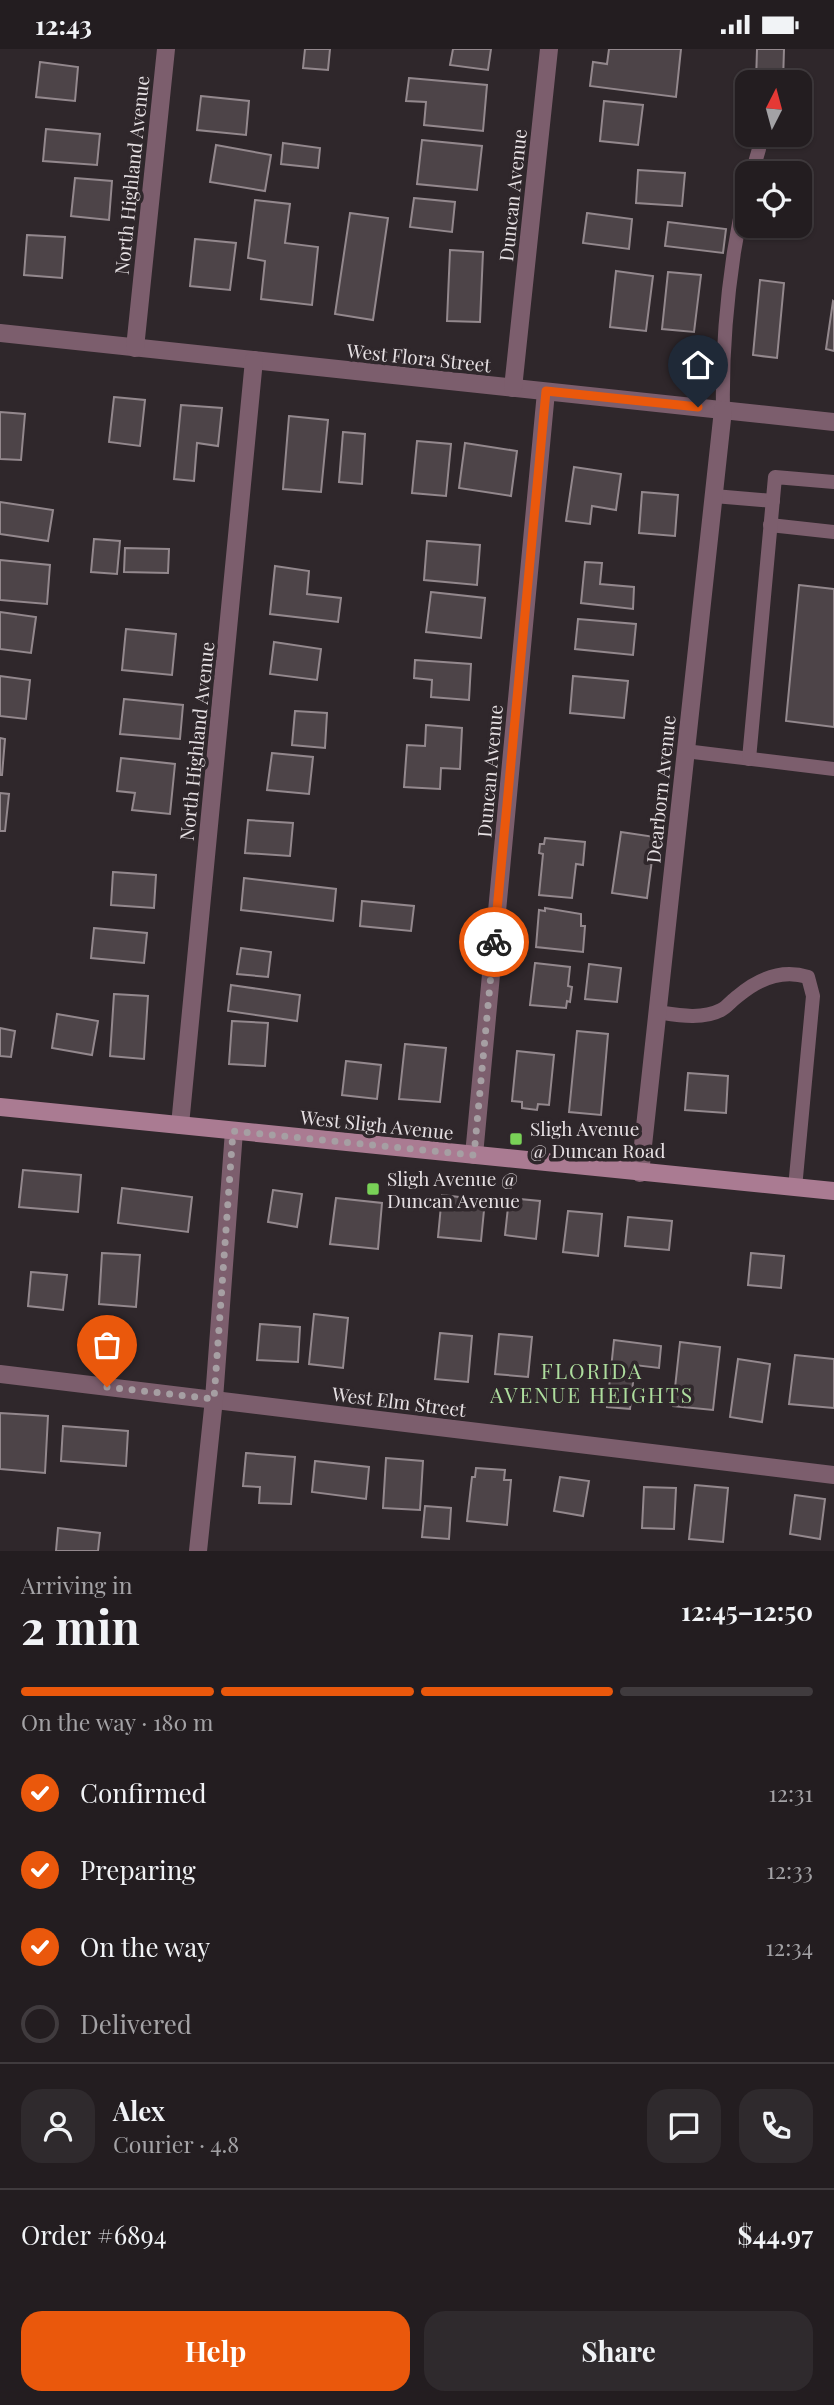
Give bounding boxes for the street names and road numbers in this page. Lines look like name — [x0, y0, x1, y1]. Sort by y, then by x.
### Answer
street label: North Highland Avenue — [108, 74, 154, 276]
street label: Duncan Avenue — [492, 128, 532, 262]
street label: West Flora Street — [345, 336, 493, 378]
street label: North Highland Avenue — [173, 640, 219, 842]
street label: Duncan Avenue — [470, 704, 508, 838]
street label: Dearborn Avenue — [639, 714, 681, 864]
street label: West Sligh Avenue — [298, 1103, 455, 1145]
street label: West Elm Street — [330, 1380, 468, 1422]

